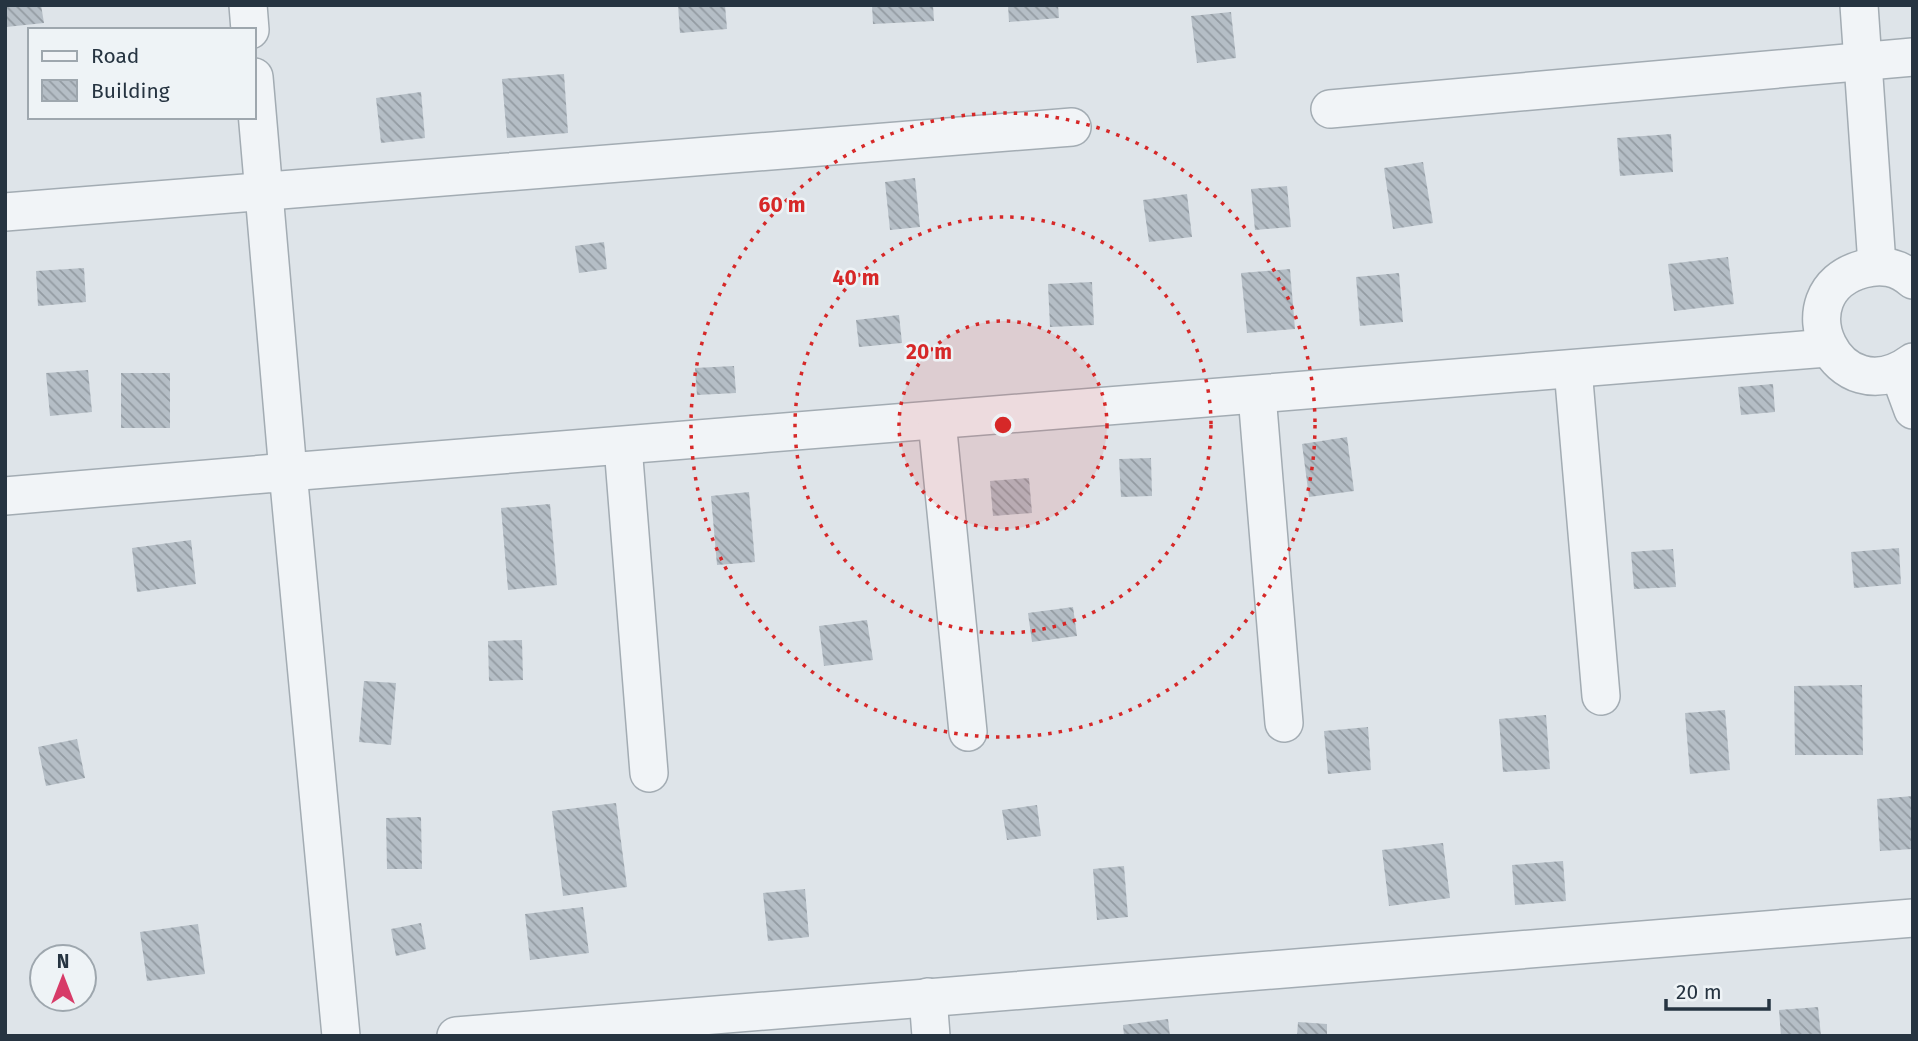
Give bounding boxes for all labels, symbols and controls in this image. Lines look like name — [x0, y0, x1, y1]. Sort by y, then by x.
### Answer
legend — [28, 28, 256, 119]
text: Road — [91, 43, 139, 69]
text: Building — [91, 78, 170, 104]
text: 60 m — [759, 192, 805, 218]
text: 40 m — [833, 265, 879, 291]
text: 20 m — [906, 339, 952, 365]
centre of rings — [991, 413, 1015, 437]
north arrow — [28, 943, 98, 1013]
text: N — [57, 950, 69, 973]
scale bar — [1666, 968, 1769, 1012]
text: 20 m — [1676, 979, 1722, 1005]

